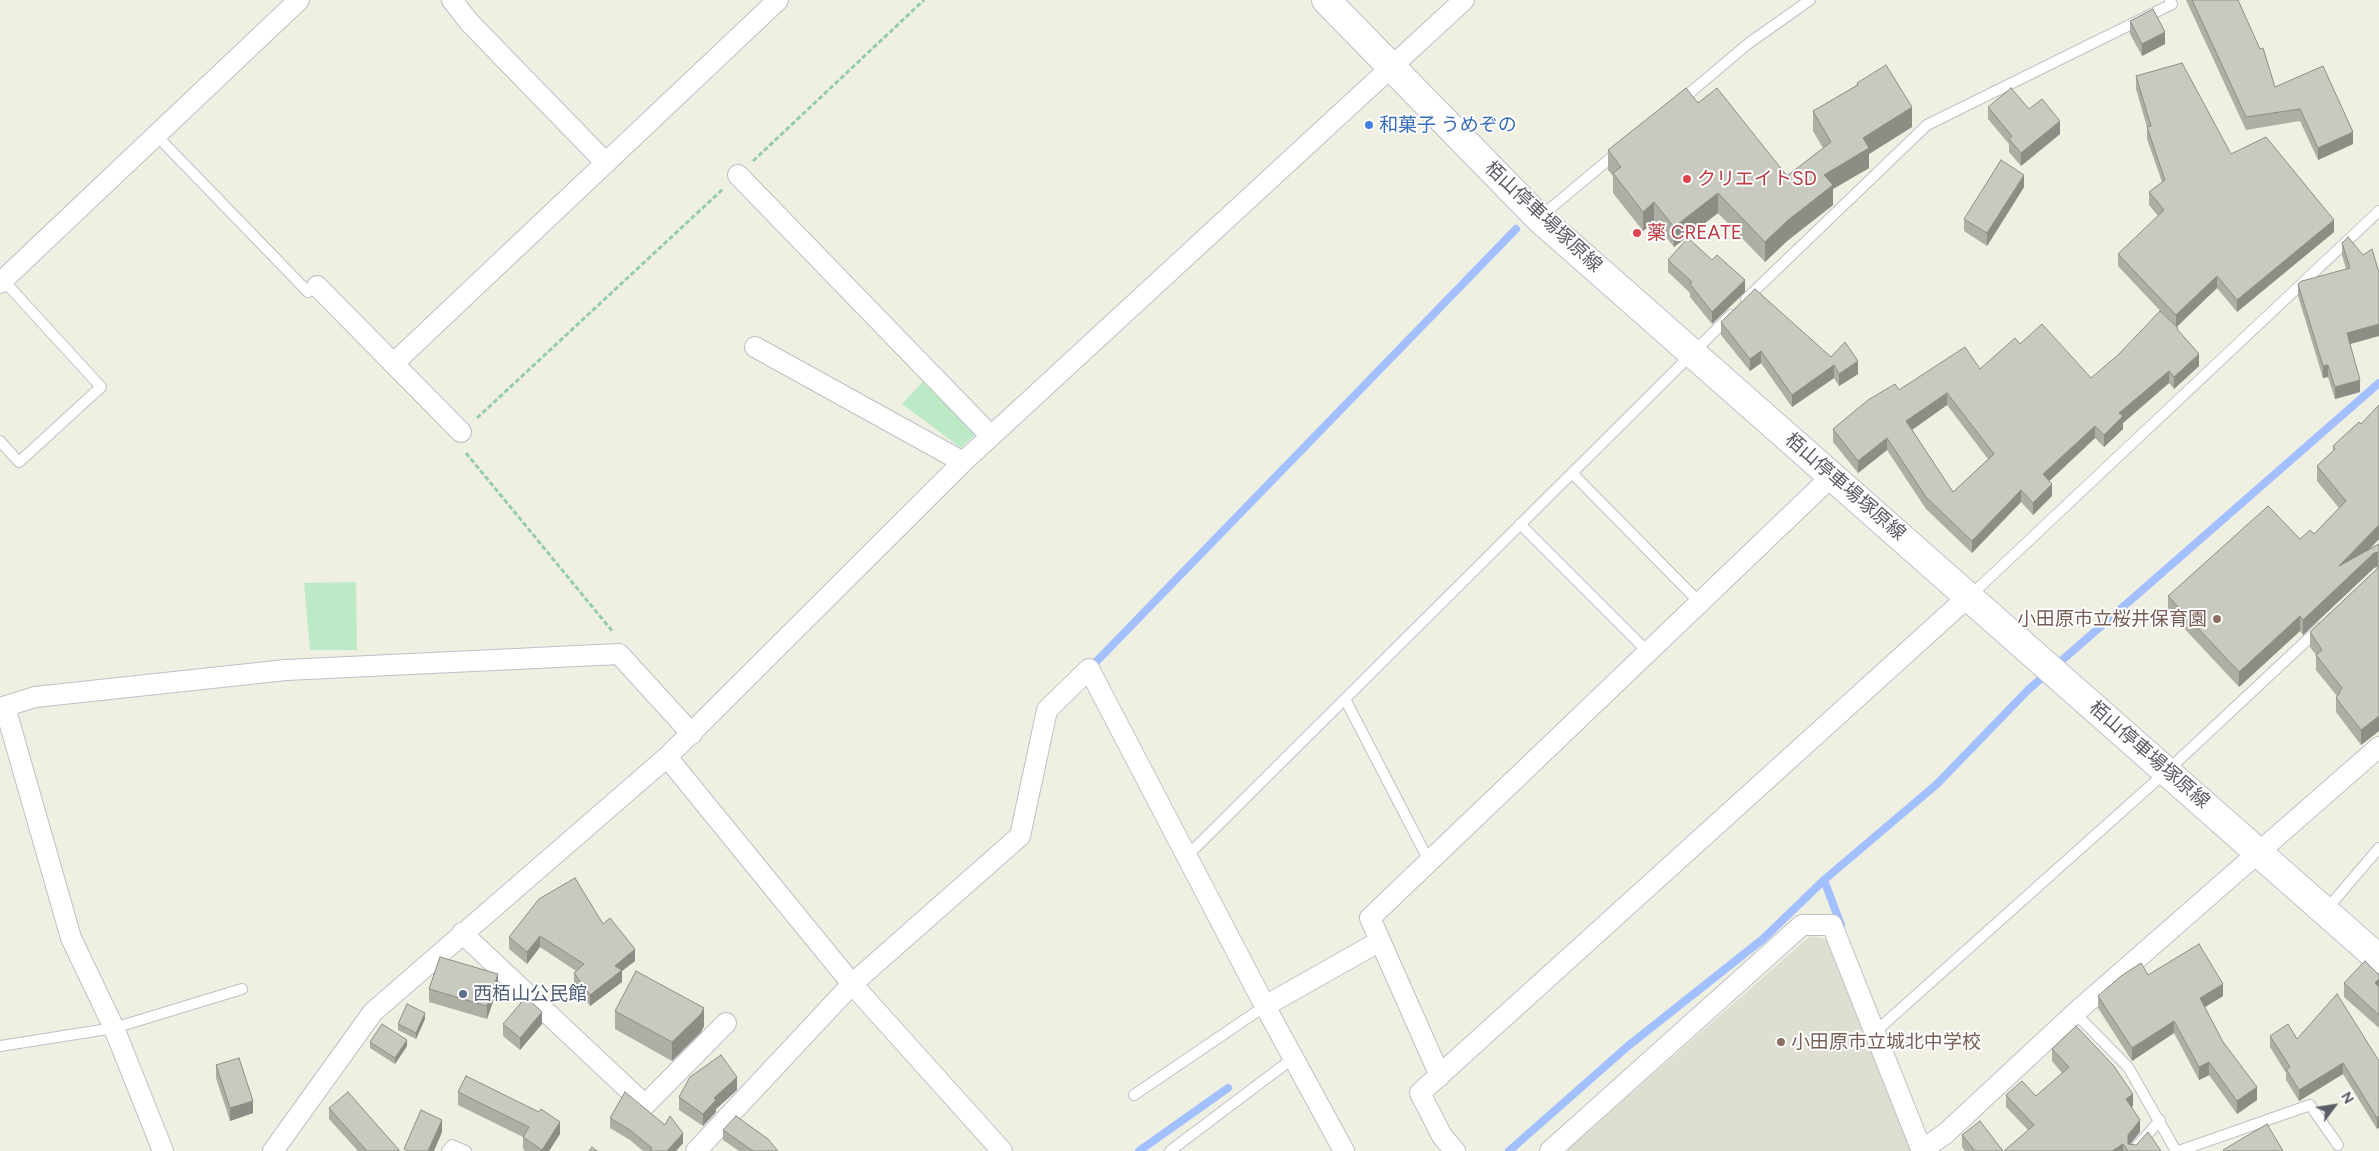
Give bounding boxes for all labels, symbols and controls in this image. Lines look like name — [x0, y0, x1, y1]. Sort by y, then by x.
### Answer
place label: 和菓子 うめぞの — [1379, 114, 1517, 136]
marker: 和菓子 うめぞの — [1363, 119, 1375, 131]
street label: 栢山停車場塚原線 — [1480, 157, 1606, 277]
place label: クリエイトSD — [1697, 168, 1817, 190]
marker: クリエイトSD — [1681, 173, 1693, 185]
place label: 薬 CREATE — [1647, 222, 1742, 244]
marker: 薬 CREATE — [1631, 227, 1643, 239]
street label: 栢山停車場塚原線 — [1780, 429, 1910, 545]
place label: 小田原市立桜井保育園 — [2017, 608, 2207, 630]
marker: 小田原市立桜井保育園 — [2211, 613, 2223, 625]
street label: 栢山停車場塚原線 — [2084, 697, 2214, 813]
place label: 西栢山公民館 — [473, 983, 587, 1005]
marker: 西栢山公民館 — [457, 988, 469, 1000]
place label: 小田原市立城北中学校 — [1791, 1031, 1981, 1053]
marker: 小田原市立城北中学校 — [1775, 1036, 1787, 1048]
north arrow — [2309, 1081, 2359, 1131]
text: N — [2337, 1089, 2357, 1107]

